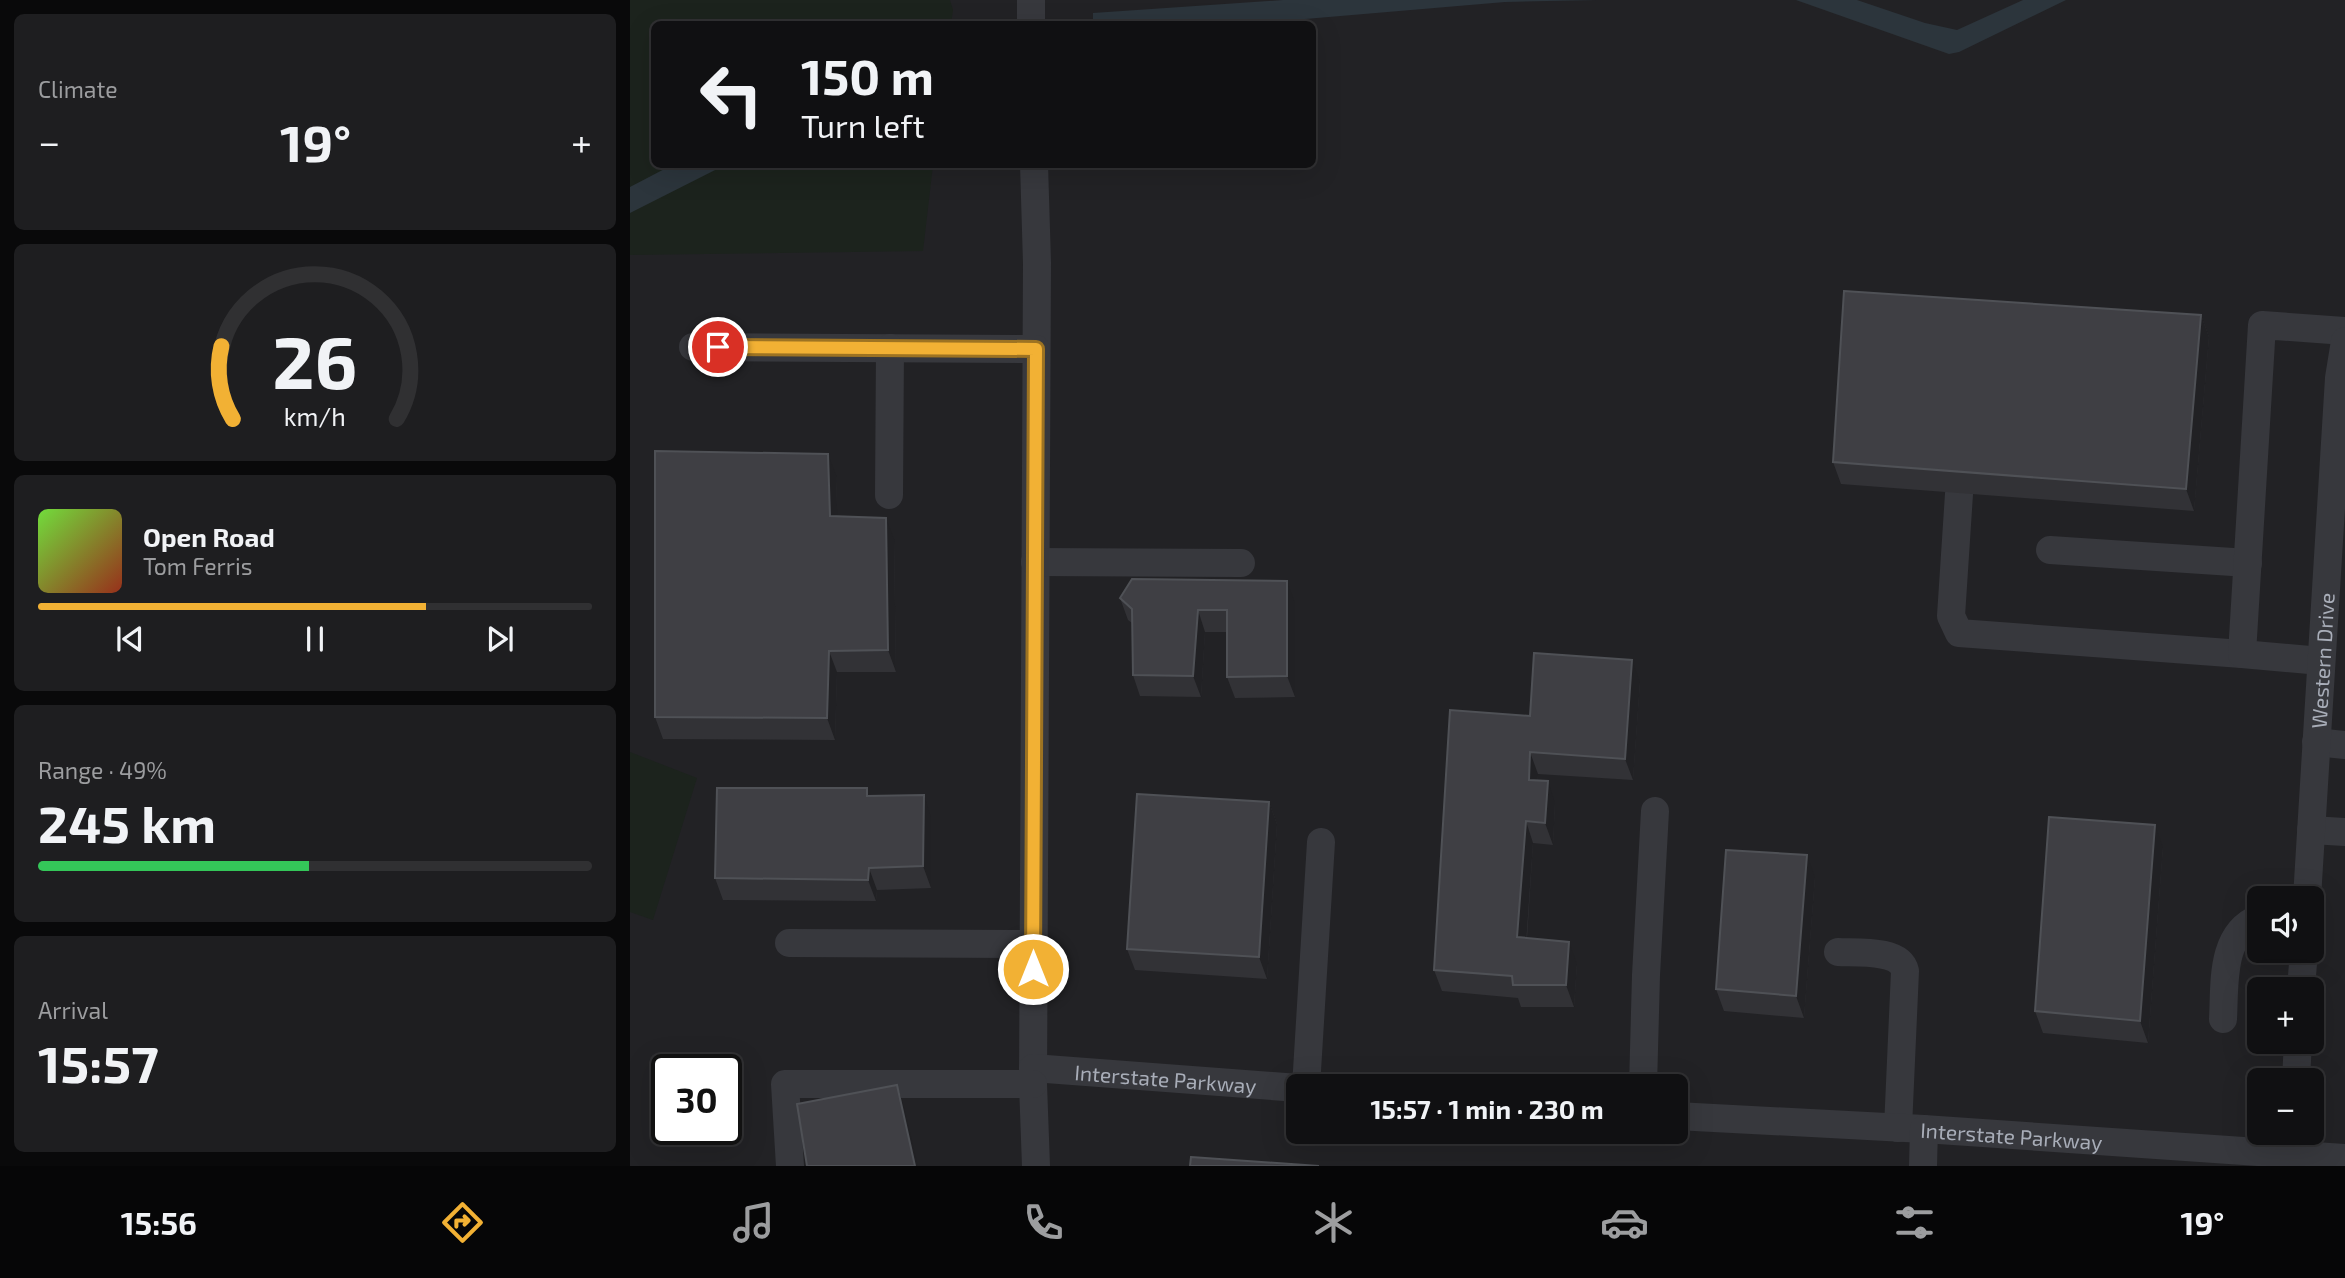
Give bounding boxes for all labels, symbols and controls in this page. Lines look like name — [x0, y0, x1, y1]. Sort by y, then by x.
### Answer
text: 150 m — [801, 46, 934, 105]
icon: left — [686, 49, 777, 140]
text: Climate — [38, 75, 118, 103]
text: Turn left — [801, 106, 925, 144]
text: 19° — [280, 110, 351, 172]
text: − — [38, 118, 60, 164]
text: + — [571, 118, 592, 164]
text: 26 — [272, 316, 358, 404]
pin — [688, 317, 748, 377]
icon: arrive — [699, 328, 737, 366]
text: km/h — [284, 400, 346, 430]
text: Open Road — [143, 521, 275, 552]
text: Tom Ferris — [143, 552, 252, 580]
street label: Western Drive — [2305, 592, 2338, 729]
icon: previous — [111, 620, 149, 658]
icon: pause — [296, 620, 334, 658]
icon: next — [481, 620, 519, 658]
text: Range · 49% — [38, 756, 167, 784]
text: 245 km — [38, 791, 216, 853]
map controls — [2247, 886, 2324, 1145]
button: sound — [2247, 886, 2324, 963]
position arrow — [996, 932, 1070, 1006]
button: + — [2247, 977, 2324, 1054]
text: Arrival — [38, 996, 108, 1024]
text: 15:57 — [38, 1031, 159, 1093]
speed limit sign: 30 — [651, 1054, 742, 1145]
street label: Interstate Parkway — [1074, 1059, 1258, 1097]
button: − — [2247, 1068, 2324, 1145]
text: 15:57 · 1 min · 230 m — [1370, 1093, 1604, 1124]
street label: Interstate Parkway — [1920, 1116, 2103, 1154]
icon: directions — [438, 1198, 487, 1247]
icon: music — [729, 1198, 778, 1247]
icon: phone — [1019, 1198, 1068, 1247]
icon: climate — [1309, 1198, 1358, 1247]
icon: car — [1600, 1198, 1649, 1247]
icon: filters — [1890, 1198, 1939, 1247]
text: 15:56 — [121, 1203, 197, 1241]
text: 19° — [2181, 1203, 2224, 1241]

